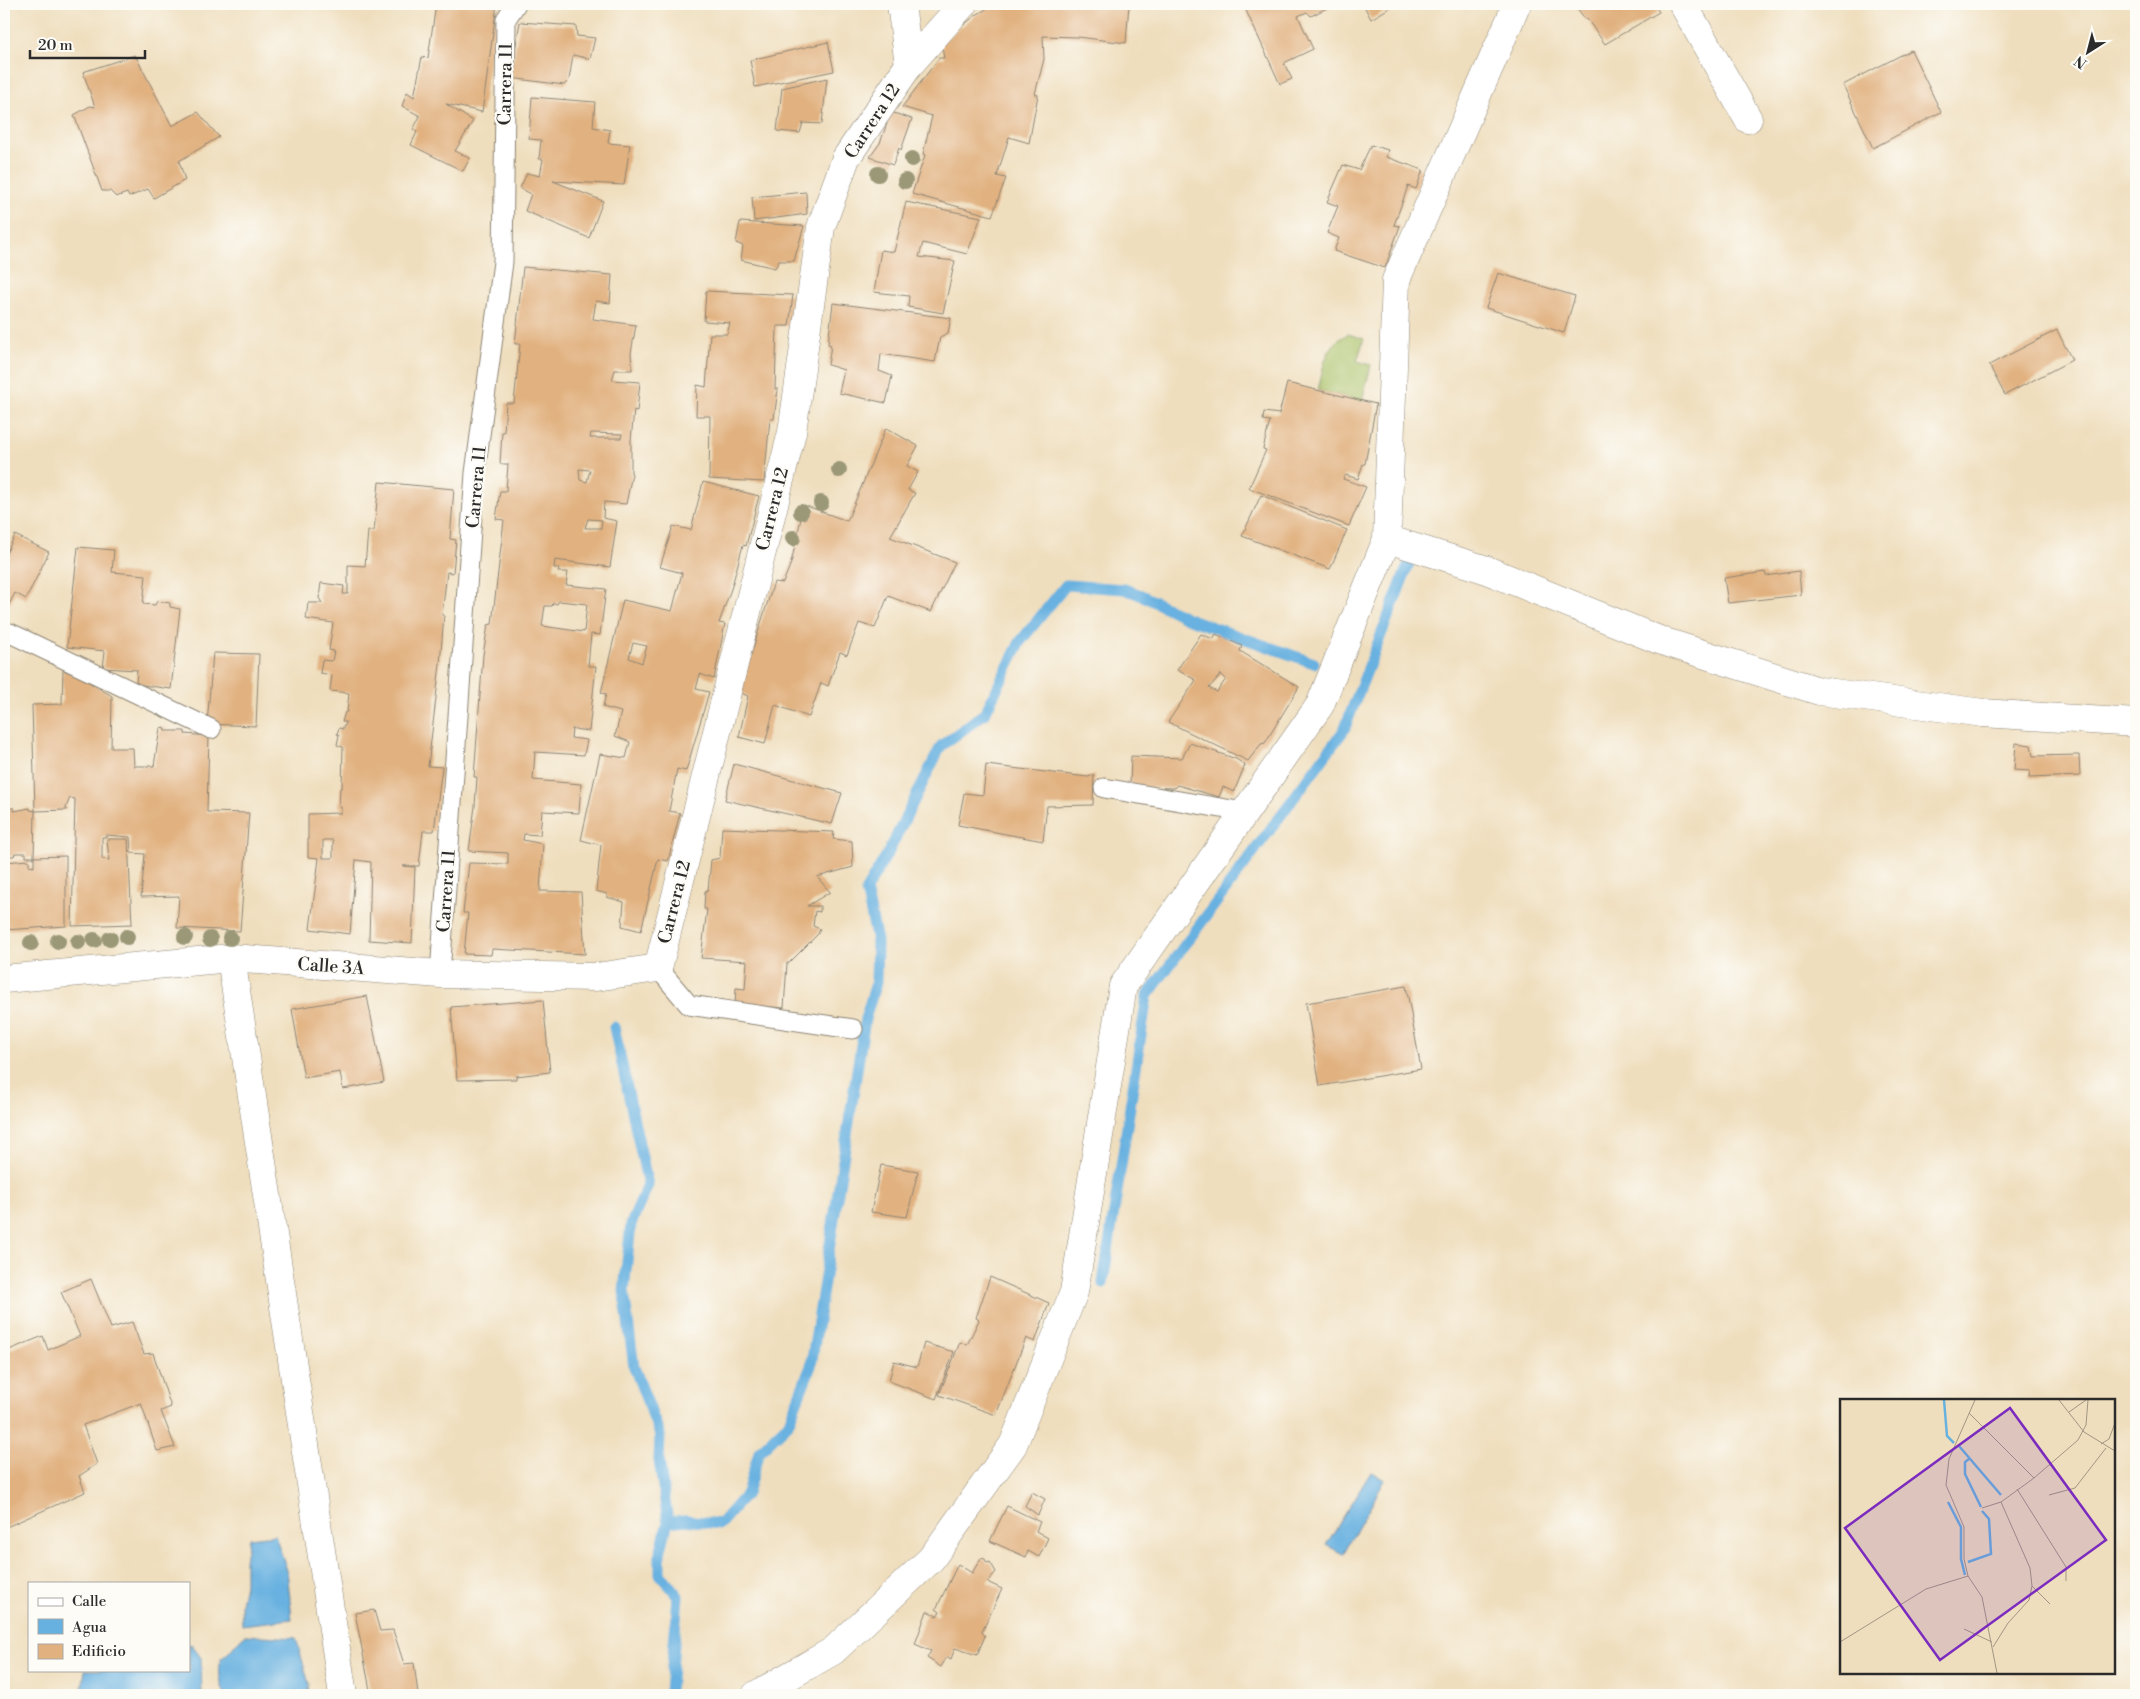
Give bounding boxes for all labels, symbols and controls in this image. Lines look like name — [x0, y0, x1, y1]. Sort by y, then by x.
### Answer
scale bar — [30, 28, 145, 60]
north arrow — [2062, 28, 2112, 78]
text: 20 m — [38, 36, 73, 55]
street label: Carrera 11 — [493, 42, 518, 126]
text: N — [2071, 51, 2091, 72]
street label: Carrera 12 — [840, 79, 905, 163]
street label: Carrera 11 — [461, 444, 492, 529]
street label: Carrera 12 — [751, 465, 794, 553]
street label: Carrera 11 — [432, 849, 461, 933]
street label: Carrera 12 — [653, 858, 696, 946]
street label: Calle 3A — [297, 953, 366, 980]
inset map — [1840, 1399, 2115, 1674]
legend — [28, 1582, 190, 1672]
text: Calle — [72, 1592, 106, 1611]
text: Agua — [71, 1618, 107, 1637]
text: Edificio — [72, 1642, 126, 1661]

